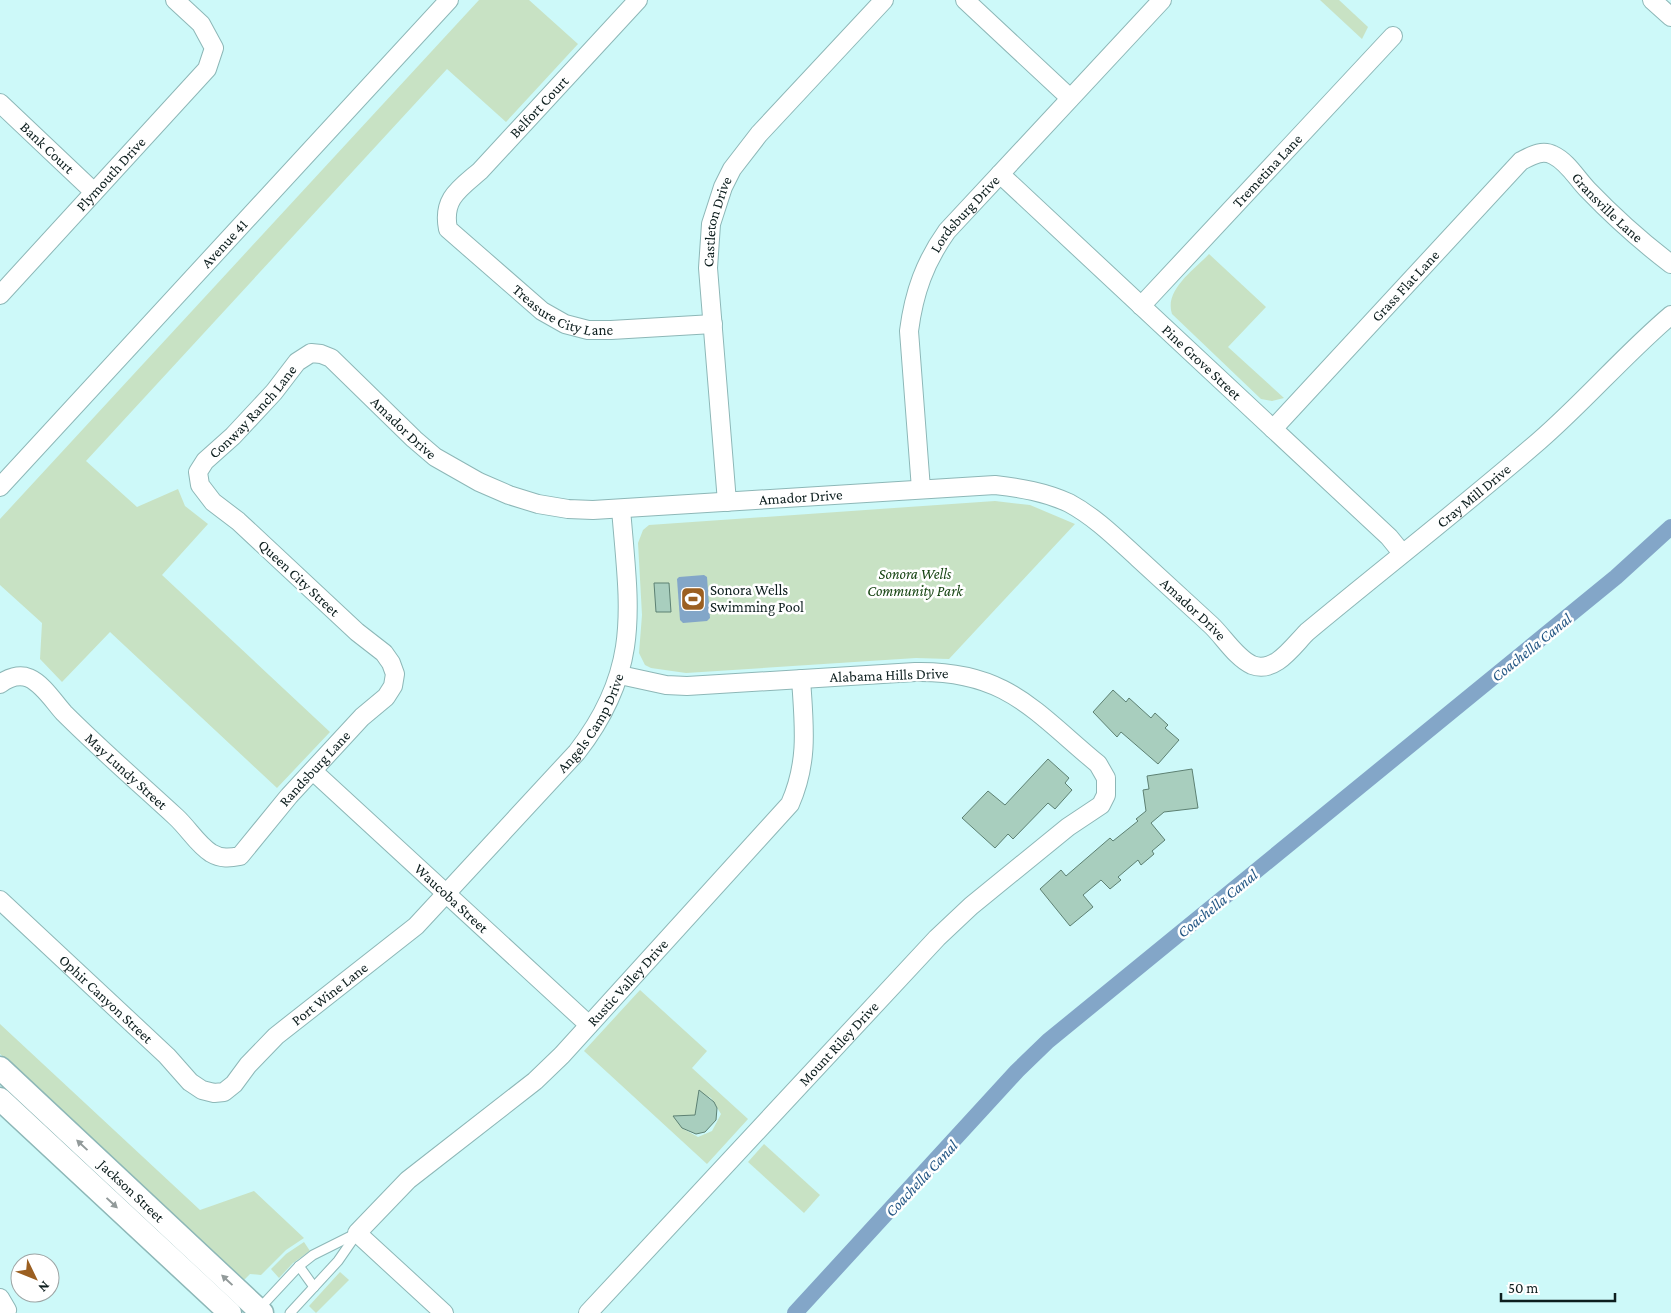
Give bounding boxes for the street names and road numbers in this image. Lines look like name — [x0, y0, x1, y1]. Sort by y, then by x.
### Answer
street label: Belfort Court — [507, 72, 572, 141]
street label: Bank Court — [17, 119, 78, 177]
street label: Tremetina Lane — [1229, 131, 1306, 211]
street label: Plymouth Drive — [73, 134, 149, 214]
street label: Gransville Lane — [1569, 169, 1646, 246]
street label: Lordsburg Drive — [927, 172, 1003, 255]
street label: Castleton Drive — [700, 173, 735, 268]
street label: Avenue 41 — [198, 216, 250, 271]
street label: Grass Flat Lane — [1369, 247, 1443, 325]
street label: Treasure City Lane — [509, 281, 613, 339]
street label: Pine Grove Street — [1159, 322, 1245, 404]
street label: Conway Ranch Lane — [206, 362, 300, 461]
street label: Amador Drive — [368, 393, 440, 463]
street label: Cray Mill Drive — [1434, 461, 1514, 531]
street label: Amador Drive — [758, 486, 843, 508]
street label: Queen City Street — [255, 536, 343, 621]
street label: Amador Drive — [1157, 575, 1230, 644]
street label: Alabama Hills Drive — [829, 665, 949, 685]
street label: Angels Camp Drive — [554, 671, 627, 776]
street label: Randsburg Lane — [276, 727, 354, 809]
street label: May Lundy Street — [82, 730, 171, 814]
street label: Waucoba Street — [411, 860, 492, 937]
street label: Rustic Valley Drive — [584, 936, 671, 1029]
street label: Ophir Canyon Street — [56, 951, 157, 1047]
street label: Port Wine Lane — [289, 959, 371, 1029]
street label: Mount Riley Drive — [796, 998, 882, 1089]
street label: Jackson Street — [93, 1155, 168, 1226]

